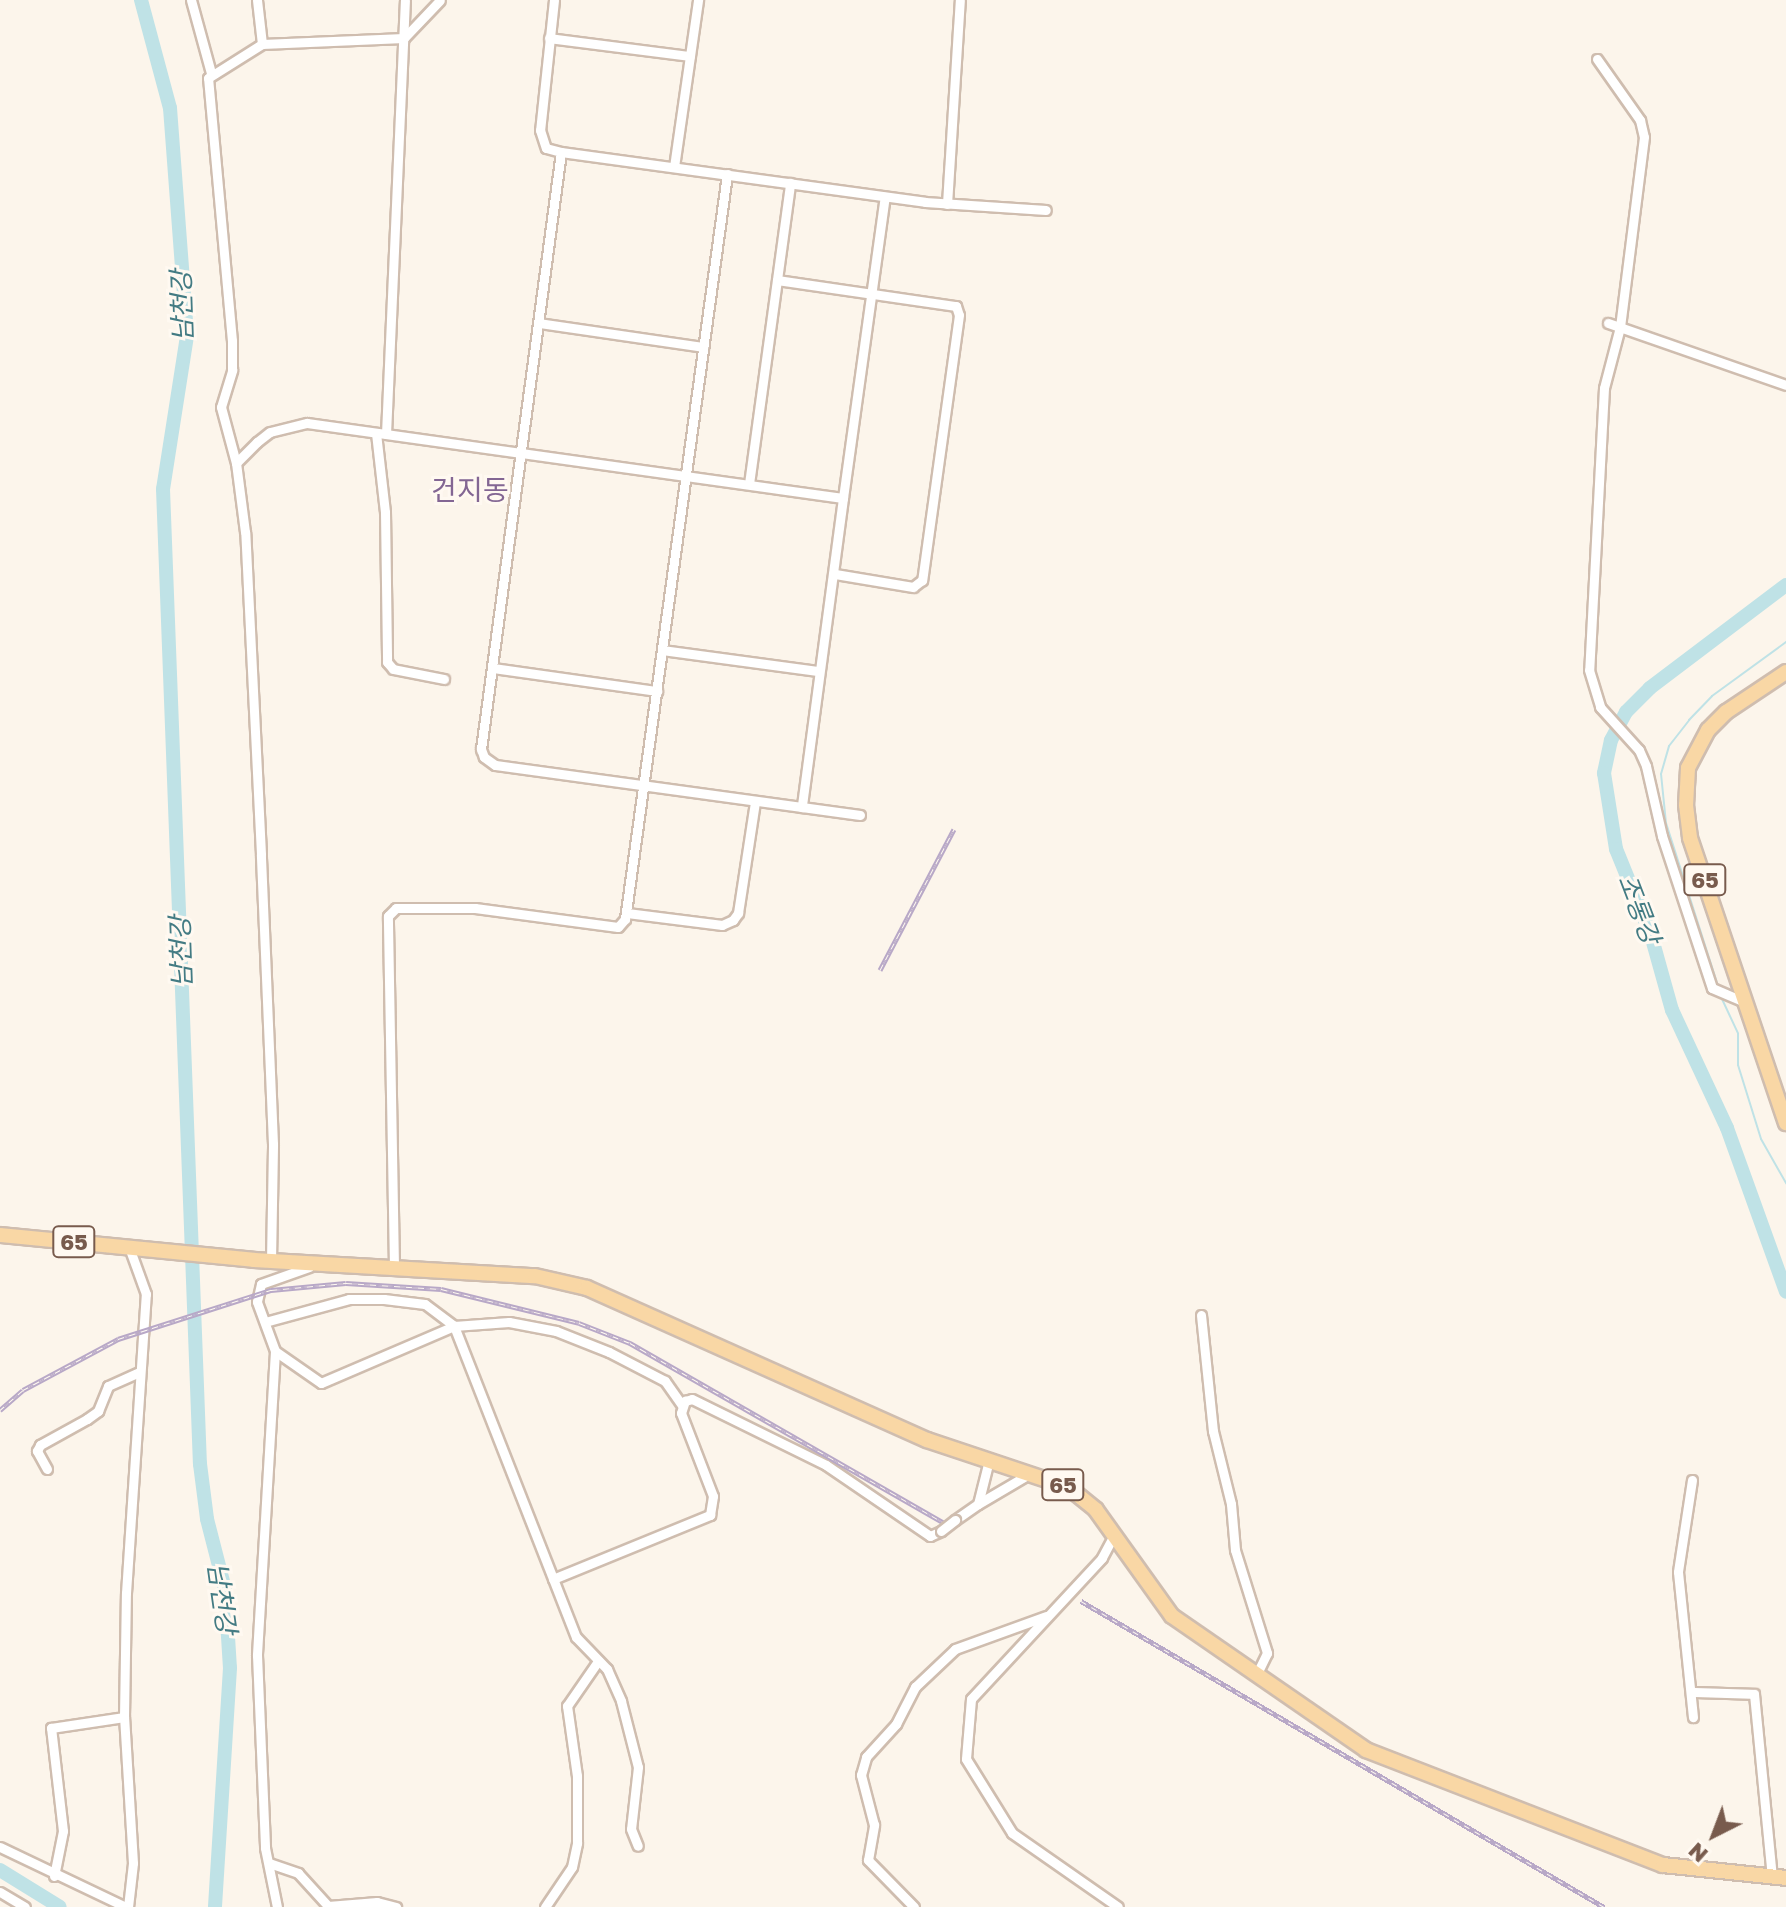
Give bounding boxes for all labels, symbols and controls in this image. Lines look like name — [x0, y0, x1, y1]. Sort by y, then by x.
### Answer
water label: 남천강 — [165, 270, 199, 342]
district label: 건지동 — [431, 473, 509, 507]
road number: 65 — [1683, 862, 1727, 898]
water label: 조롱강 — [1612, 870, 1666, 948]
water label: 남천강 — [164, 916, 198, 988]
road number: 65 — [52, 1224, 96, 1260]
road number: 65 — [1041, 1467, 1085, 1503]
water label: 남천강 — [202, 1560, 242, 1636]
north arrow — [1674, 1795, 1754, 1875]
text: N — [1682, 1838, 1713, 1869]

